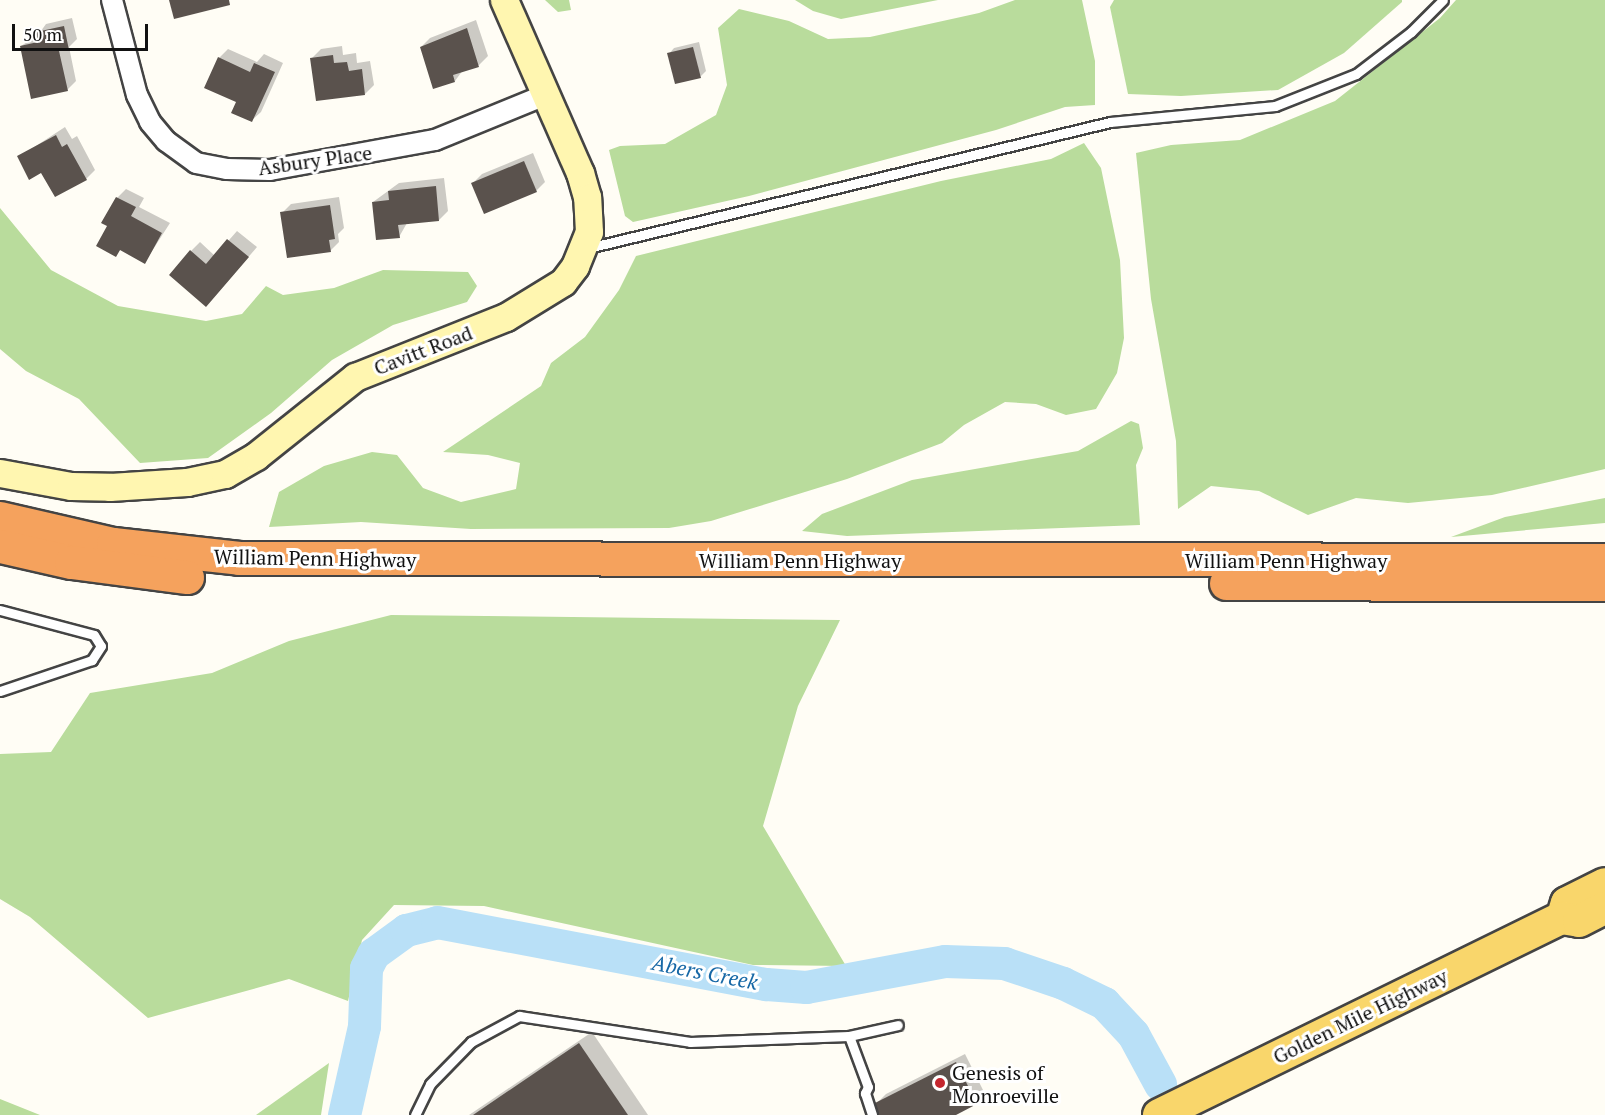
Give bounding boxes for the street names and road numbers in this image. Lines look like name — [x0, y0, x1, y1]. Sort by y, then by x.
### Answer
street label: Asbury Place — [257, 140, 373, 180]
street label: Cavitt Road — [370, 320, 476, 380]
street label: William Penn Highway — [214, 544, 416, 572]
street label: William Penn Highway — [699, 548, 901, 572]
street label: William Penn Highway — [1185, 548, 1387, 572]
street label: Golden Mile Highway — [1269, 963, 1451, 1069]

